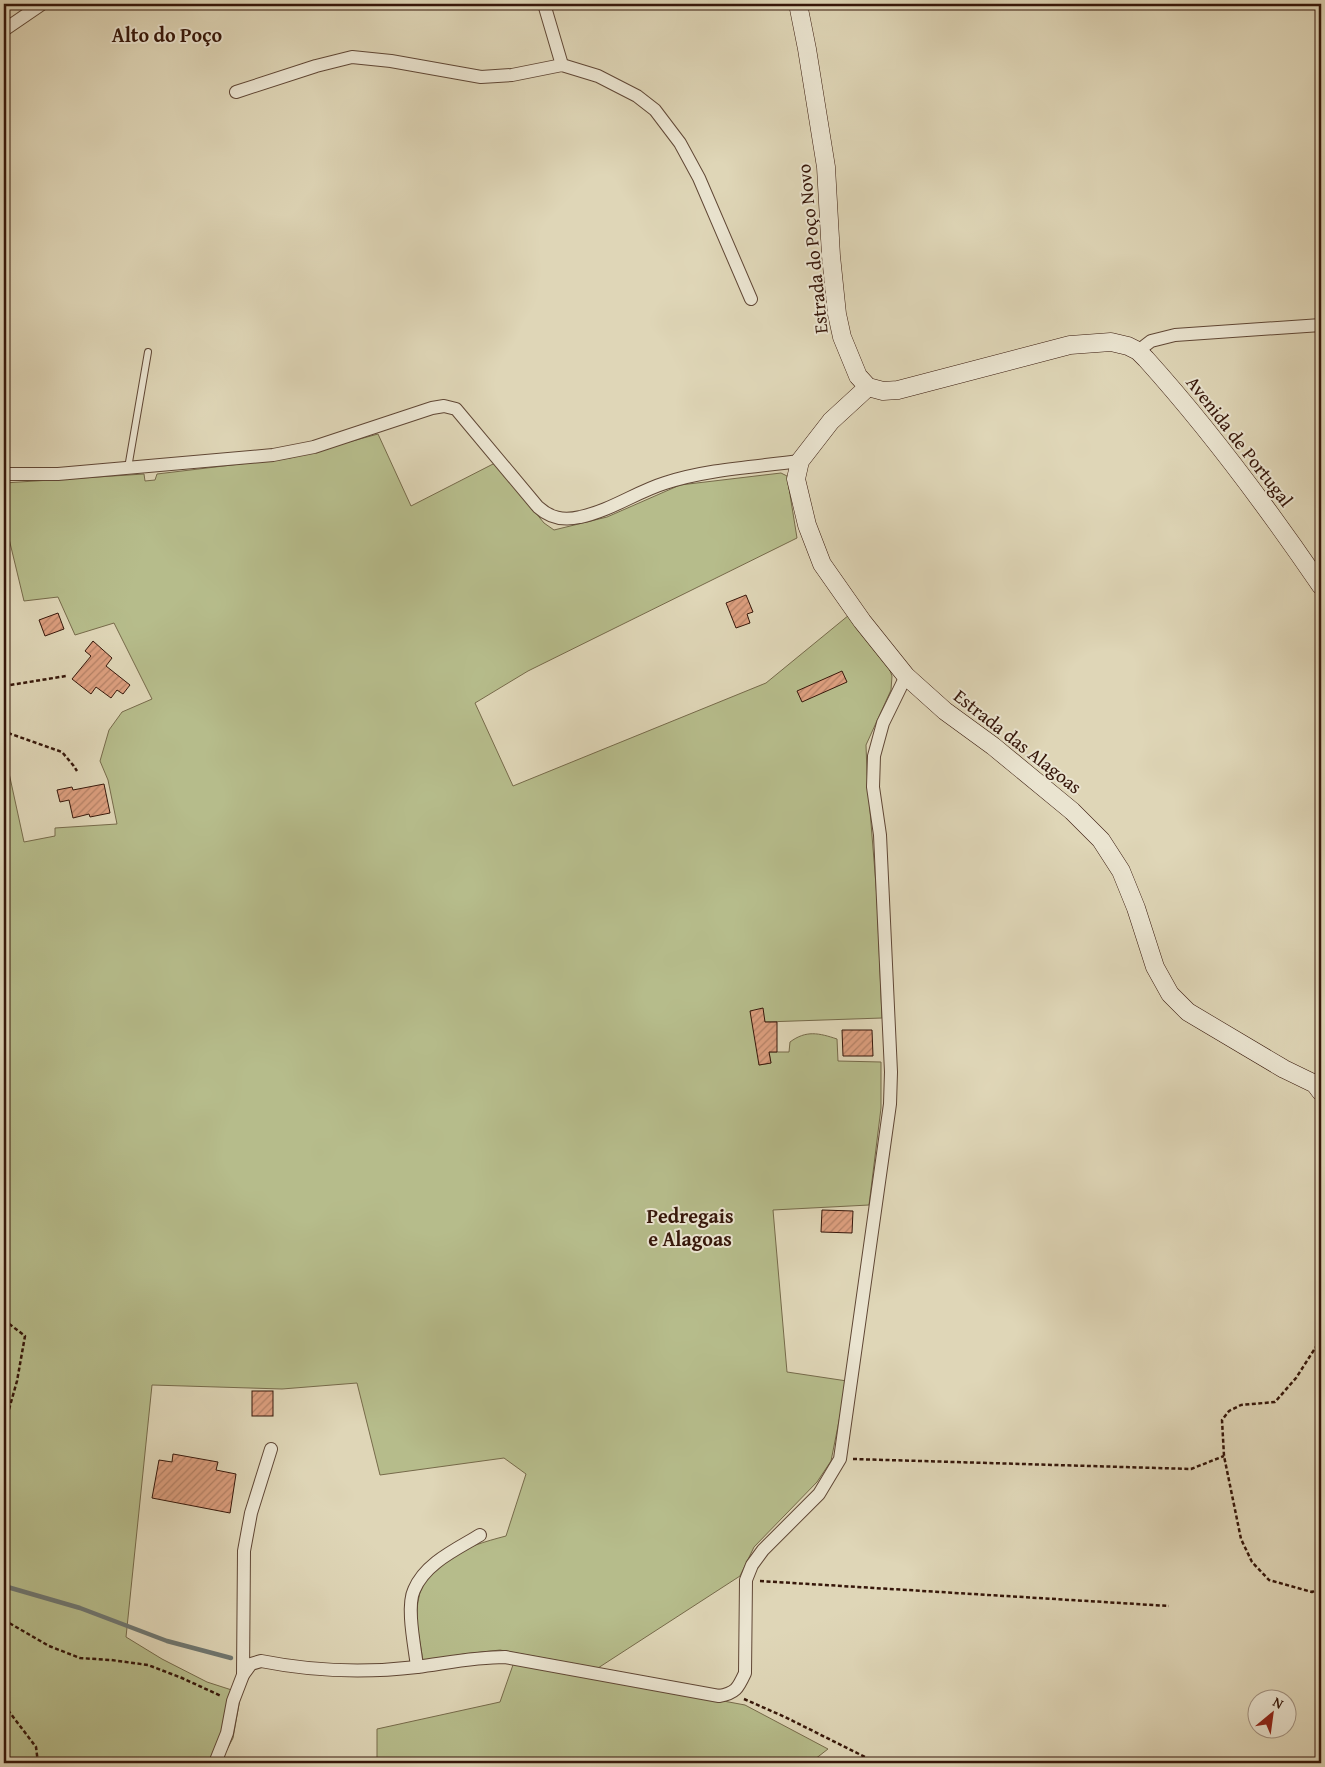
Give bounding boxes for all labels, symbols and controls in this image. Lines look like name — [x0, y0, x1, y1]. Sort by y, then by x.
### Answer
district label: Alto do Poço — [112, 20, 222, 49]
street label: Estrada do Poço Novo — [789, 163, 835, 335]
street label: Avenida de Portugal — [1180, 370, 1300, 512]
street label: Estrada das Alagoas — [948, 682, 1088, 800]
district label: Pedregais e Alagoas — [646, 1201, 734, 1253]
north arrow — [1248, 1690, 1298, 1740]
text: N — [1269, 1692, 1288, 1714]

